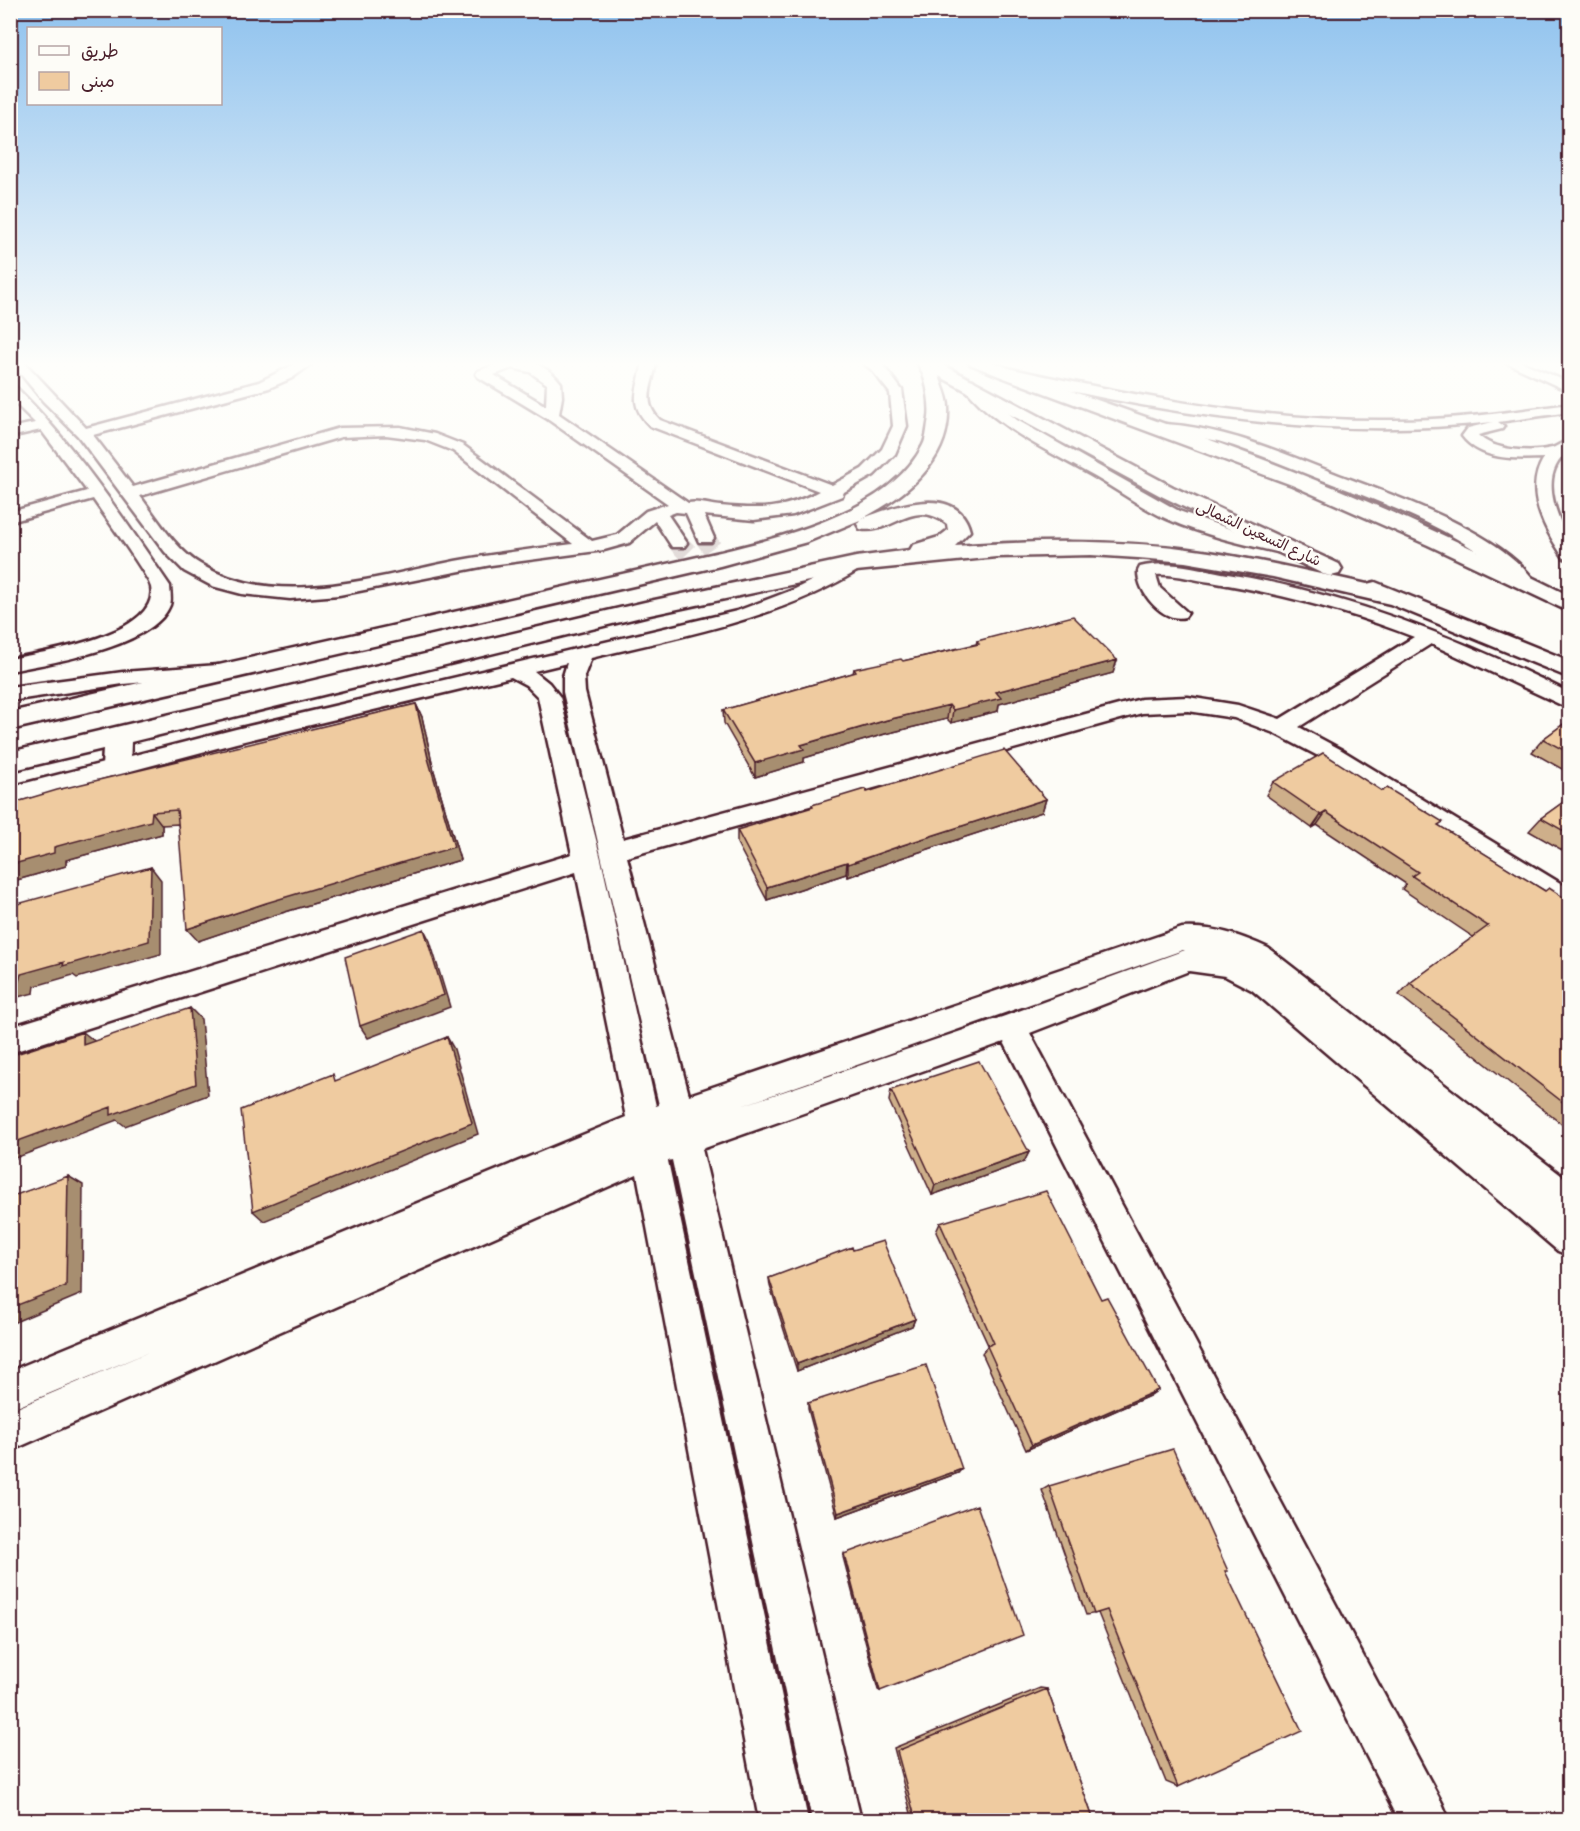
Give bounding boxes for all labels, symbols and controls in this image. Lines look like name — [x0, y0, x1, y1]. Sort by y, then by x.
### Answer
legend — [27, 27, 222, 105]
text: طريق — [81, 41, 119, 66]
text: مبنى — [81, 71, 115, 96]
street label: شارع التسعين الشمالى — [1192, 496, 1324, 574]

